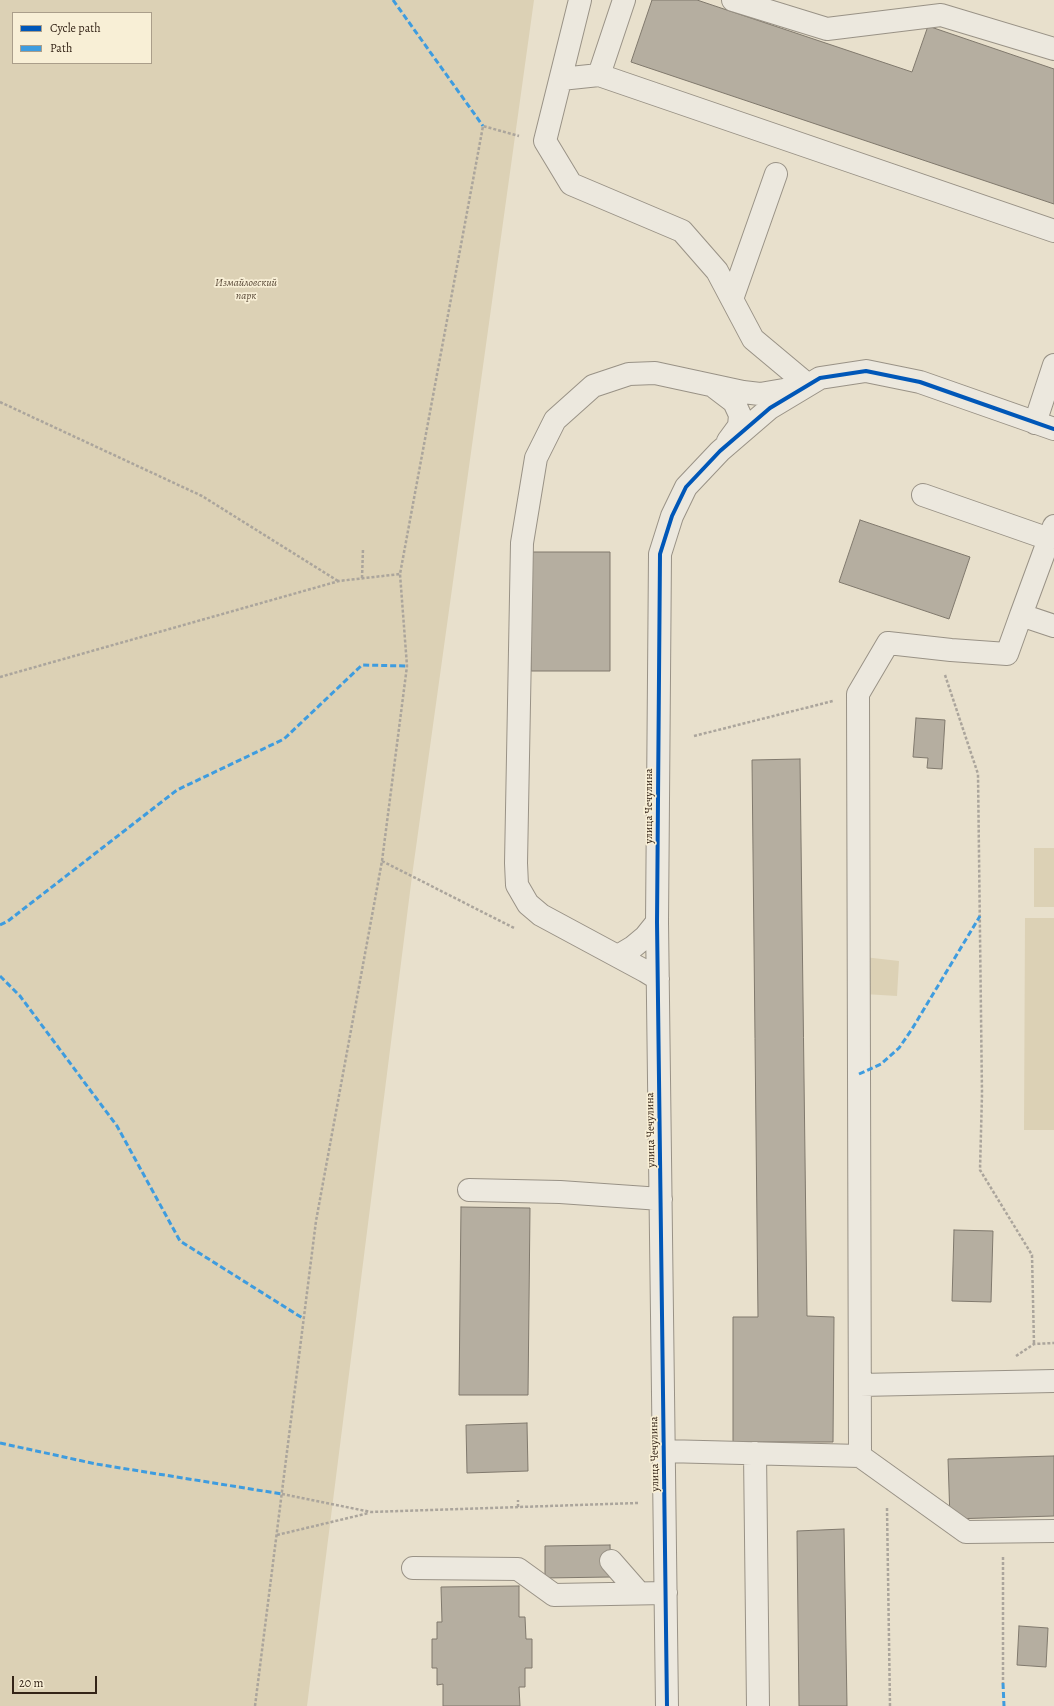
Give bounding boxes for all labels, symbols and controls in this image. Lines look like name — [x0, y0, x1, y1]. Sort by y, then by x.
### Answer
legend — [12, 12, 152, 64]
text: Cycle path — [50, 20, 101, 36]
text: Path — [50, 40, 72, 56]
park label: Измайловский парк — [215, 276, 277, 302]
street label: улица Чечулина — [642, 768, 656, 844]
street label: улица Чечулина — [644, 1092, 658, 1168]
street label: улица Чечулина — [648, 1416, 662, 1492]
scale bar — [14, 1668, 99, 1694]
text: 20 m — [19, 1675, 43, 1691]

